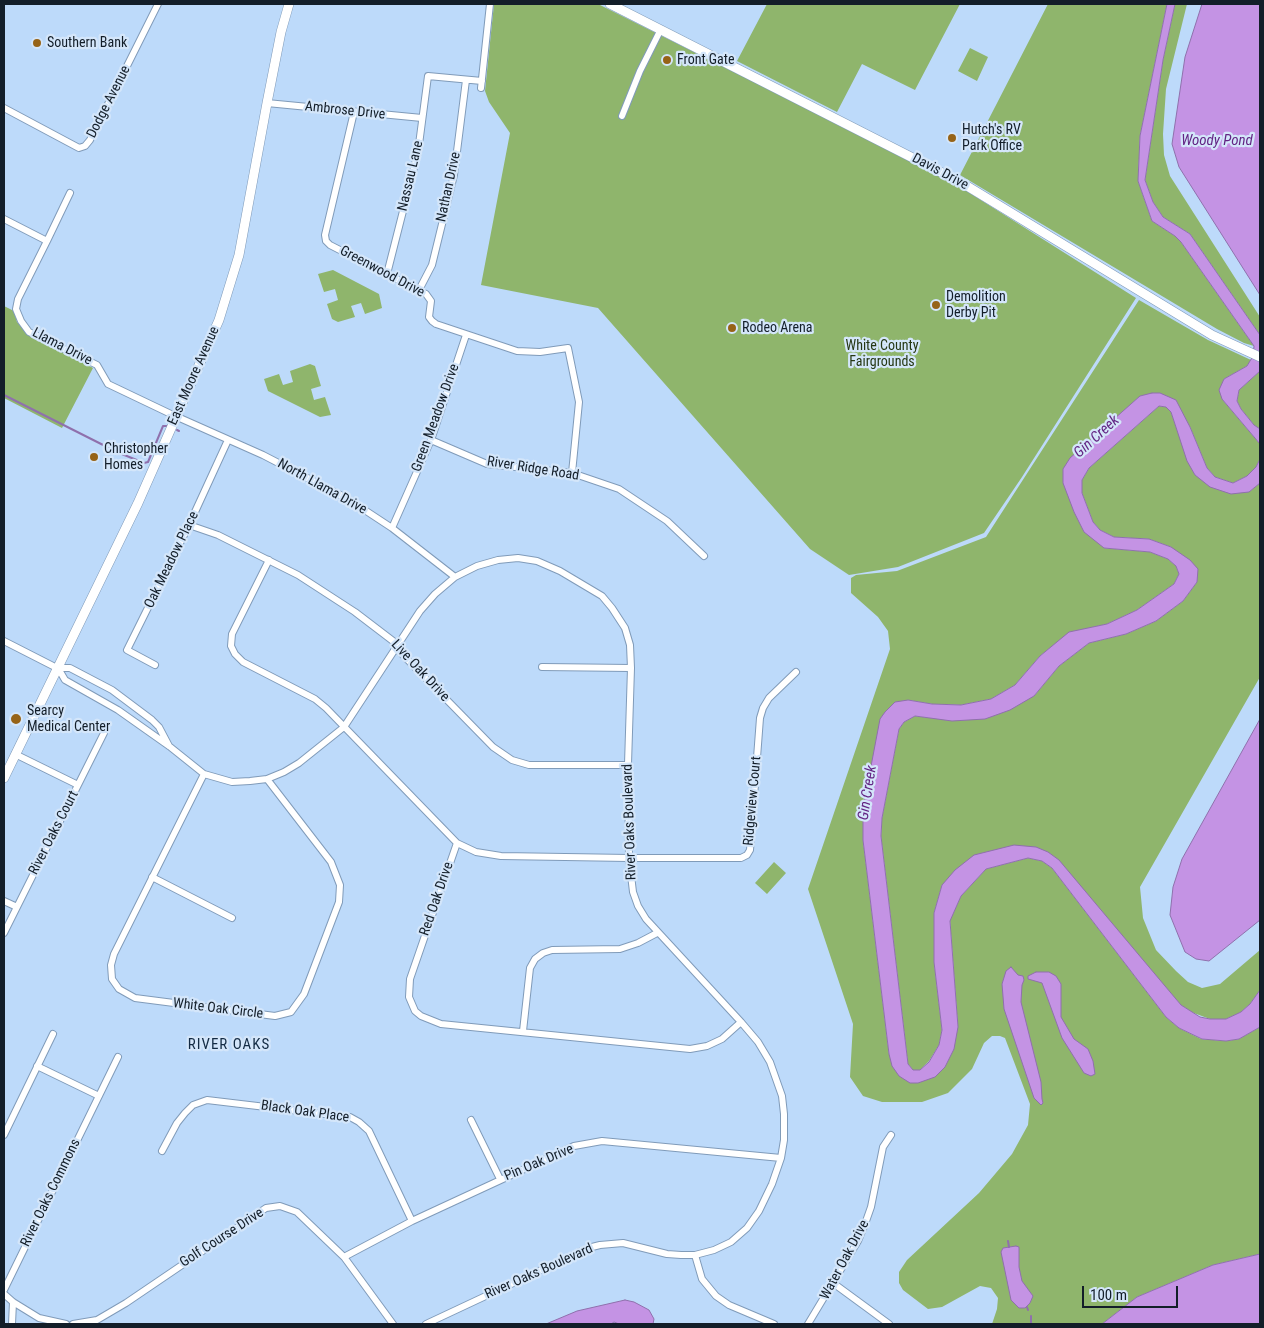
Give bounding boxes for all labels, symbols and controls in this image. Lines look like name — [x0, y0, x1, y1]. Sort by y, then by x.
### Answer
place label: Southern Bank — [47, 35, 127, 51]
marker: Southern Bank — [31, 37, 43, 49]
place label: Front Gate — [677, 52, 735, 68]
marker: Front Gate — [661, 54, 673, 66]
street label: Dodge Avenue — [84, 63, 134, 141]
street label: Ambrose Drive — [304, 98, 386, 124]
place label: Hutch's RV Park Office — [962, 122, 1022, 154]
marker: Hutch's RV Park Office — [946, 132, 958, 144]
water label: Woody Pond — [1181, 132, 1253, 150]
street label: Nassau Lane — [395, 139, 427, 213]
street label: Davis Drive — [909, 150, 971, 194]
street label: Nathan Drive — [433, 151, 465, 223]
street label: Greenwood Drive — [337, 243, 427, 301]
place label: Demolition Derby Pit — [946, 289, 1006, 322]
marker: Demolition Derby Pit — [930, 299, 942, 311]
place label: Rodeo Arena — [742, 320, 812, 336]
marker: Rodeo Arena — [726, 322, 738, 334]
street label: East Moore Avenue — [165, 324, 223, 428]
street label: Llama Drive — [29, 325, 95, 369]
park label: White County Fairgrounds — [845, 338, 919, 371]
street label: Green Meadow Drive — [409, 362, 463, 474]
water label: Gin Creek — [1070, 412, 1124, 462]
place label: Christopher Homes — [104, 441, 168, 474]
marker: Christopher Homes — [88, 451, 100, 463]
street label: River Ridge Road — [486, 453, 580, 485]
street label: North Llama Drive — [274, 456, 370, 518]
street label: Oak Meadow Place — [141, 509, 203, 611]
street label: Live Oak Drive — [387, 637, 453, 705]
place label: Searcy Medical Center — [27, 703, 110, 736]
marker: Searcy Medical Center — [9, 712, 23, 726]
street label: Ridgeview Court — [741, 756, 765, 846]
street label: River Oaks Boulevard — [620, 764, 640, 880]
water label: Gin Creek — [855, 764, 881, 822]
street label: River Oaks Court — [26, 788, 82, 878]
street label: Red Oak Drive — [417, 860, 457, 938]
street label: White Oak Circle — [172, 995, 264, 1023]
district label: RIVER OAKS — [187, 1036, 271, 1054]
street label: Black Oak Place — [260, 1097, 350, 1127]
street label: River Oaks Commons — [18, 1136, 84, 1250]
street label: Pin Oak Drive — [502, 1141, 576, 1185]
street label: Golf Course Drive — [177, 1205, 267, 1271]
street label: Water Oak Drive — [817, 1217, 873, 1303]
street label: River Oaks Boulevard — [482, 1241, 596, 1303]
scale bar — [1084, 1276, 1180, 1308]
text: 100 m — [1090, 1286, 1127, 1304]

